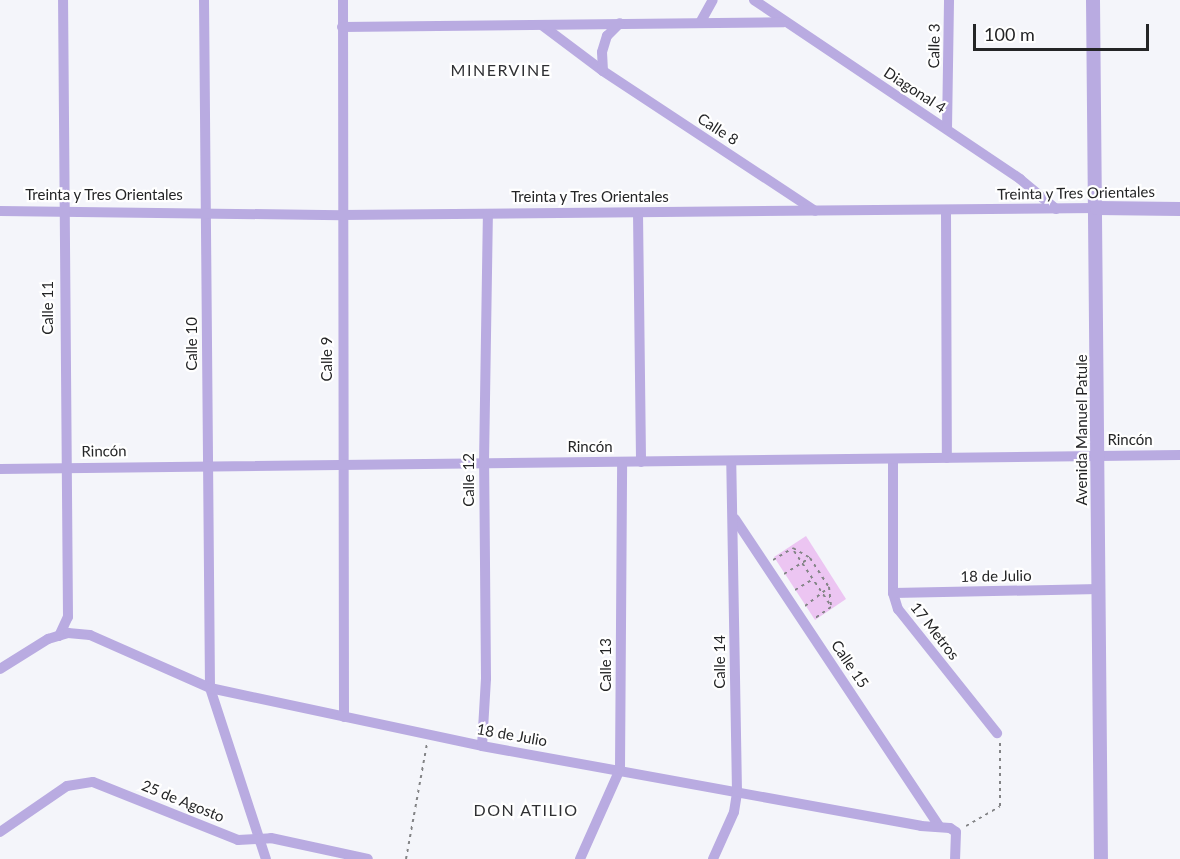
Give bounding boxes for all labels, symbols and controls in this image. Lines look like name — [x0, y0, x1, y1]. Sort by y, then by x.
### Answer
scale bar — [976, 12, 1152, 50]
street label: Calle 3 — [925, 23, 943, 69]
text: 100 m — [984, 23, 1035, 45]
district label: MINERVINE — [451, 60, 551, 80]
street label: Diagonal 4 — [881, 63, 949, 117]
street label: Calle 8 — [694, 109, 742, 149]
street label: Treinta y Tres Orientales — [996, 183, 1156, 203]
street label: Treinta y Tres Orientales — [25, 186, 183, 204]
street label: Treinta y Tres Orientales — [511, 188, 669, 206]
street label: Calle 11 — [39, 281, 57, 335]
street label: Calle 10 — [183, 317, 201, 371]
street label: Calle 9 — [318, 336, 336, 382]
street label: Avenida Manuel Patule — [1073, 354, 1091, 506]
street label: Rincón — [1107, 431, 1153, 449]
street label: Rincón — [567, 438, 613, 456]
street label: Rincón — [81, 442, 127, 460]
street label: Calle 12 — [460, 453, 478, 507]
street label: 18 de Julio — [960, 566, 1032, 586]
street label: 17 Metros — [907, 599, 963, 663]
street label: Calle 14 — [711, 635, 729, 689]
street label: Calle 15 — [828, 637, 872, 691]
street label: Calle 13 — [597, 638, 615, 692]
street label: 18 de Julio — [475, 720, 549, 750]
street label: 25 de Agosto — [139, 776, 227, 826]
district label: DON ATILIO — [473, 800, 579, 820]

